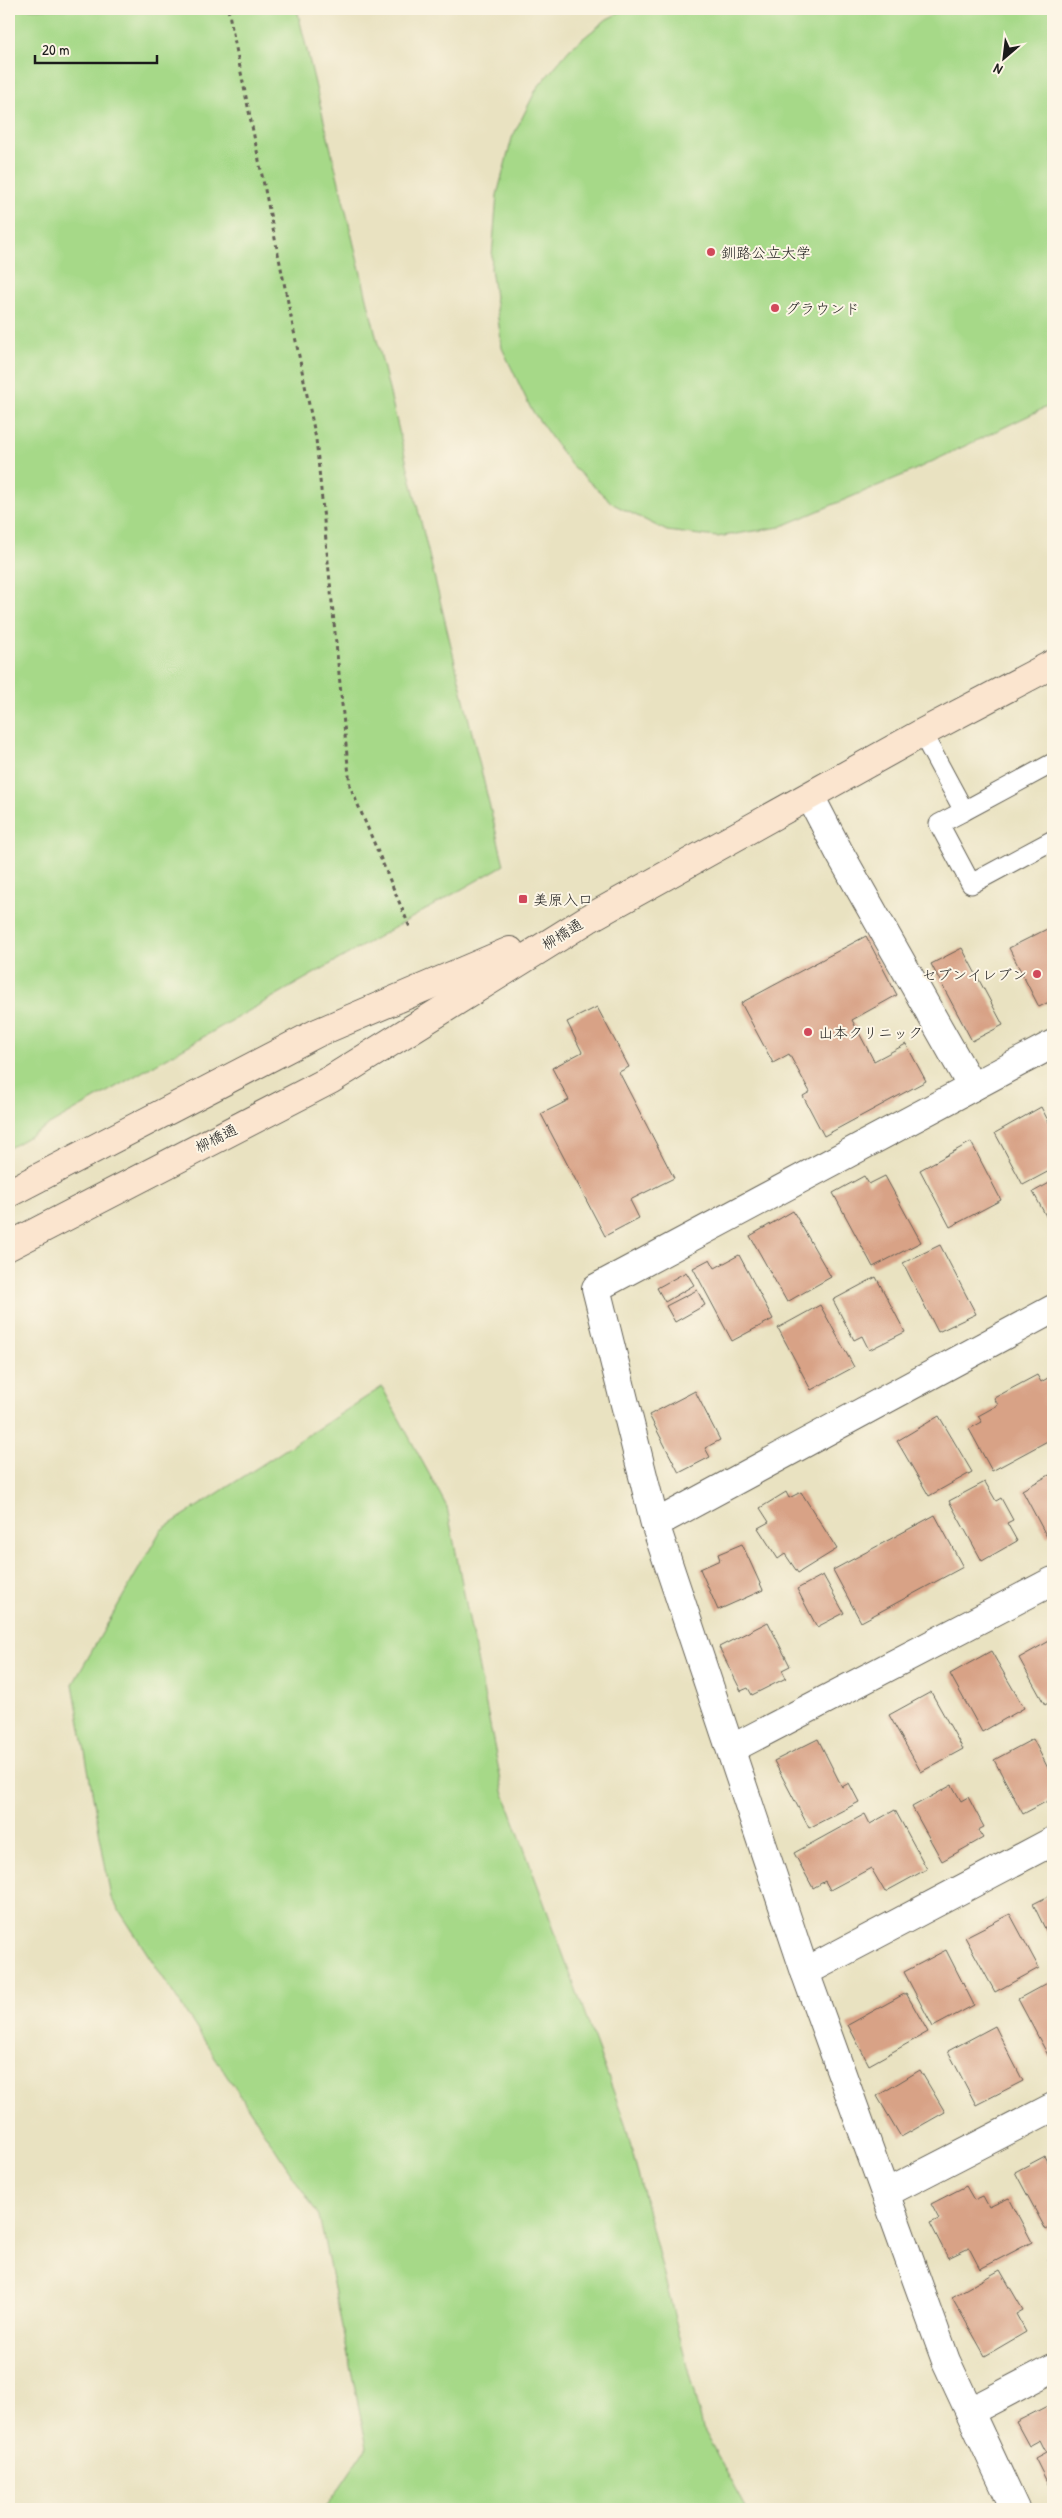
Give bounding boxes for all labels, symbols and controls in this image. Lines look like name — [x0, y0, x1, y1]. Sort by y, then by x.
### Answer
scale bar — [35, 32, 158, 64]
north arrow — [980, 32, 1030, 82]
text: 20 m — [42, 39, 69, 60]
text: N — [989, 60, 1005, 80]
place label: 釧路公立大学 — [721, 242, 811, 263]
marker: 釧路公立大学 — [705, 246, 717, 258]
place label: グラウンド — [785, 298, 860, 319]
marker: グラウンド — [769, 302, 781, 314]
place label: 美原入口 — [533, 889, 593, 910]
marker: 美原入口 — [517, 893, 529, 905]
street label: 柳橋通 — [537, 913, 587, 955]
place label: セブンイレブン — [922, 964, 1027, 985]
marker: セブンイレブン — [1031, 968, 1043, 980]
place label: 山本クリニック — [818, 1022, 923, 1043]
marker: 山本クリニック — [802, 1026, 814, 1038]
street label: 柳橋通 — [191, 1118, 241, 1158]

